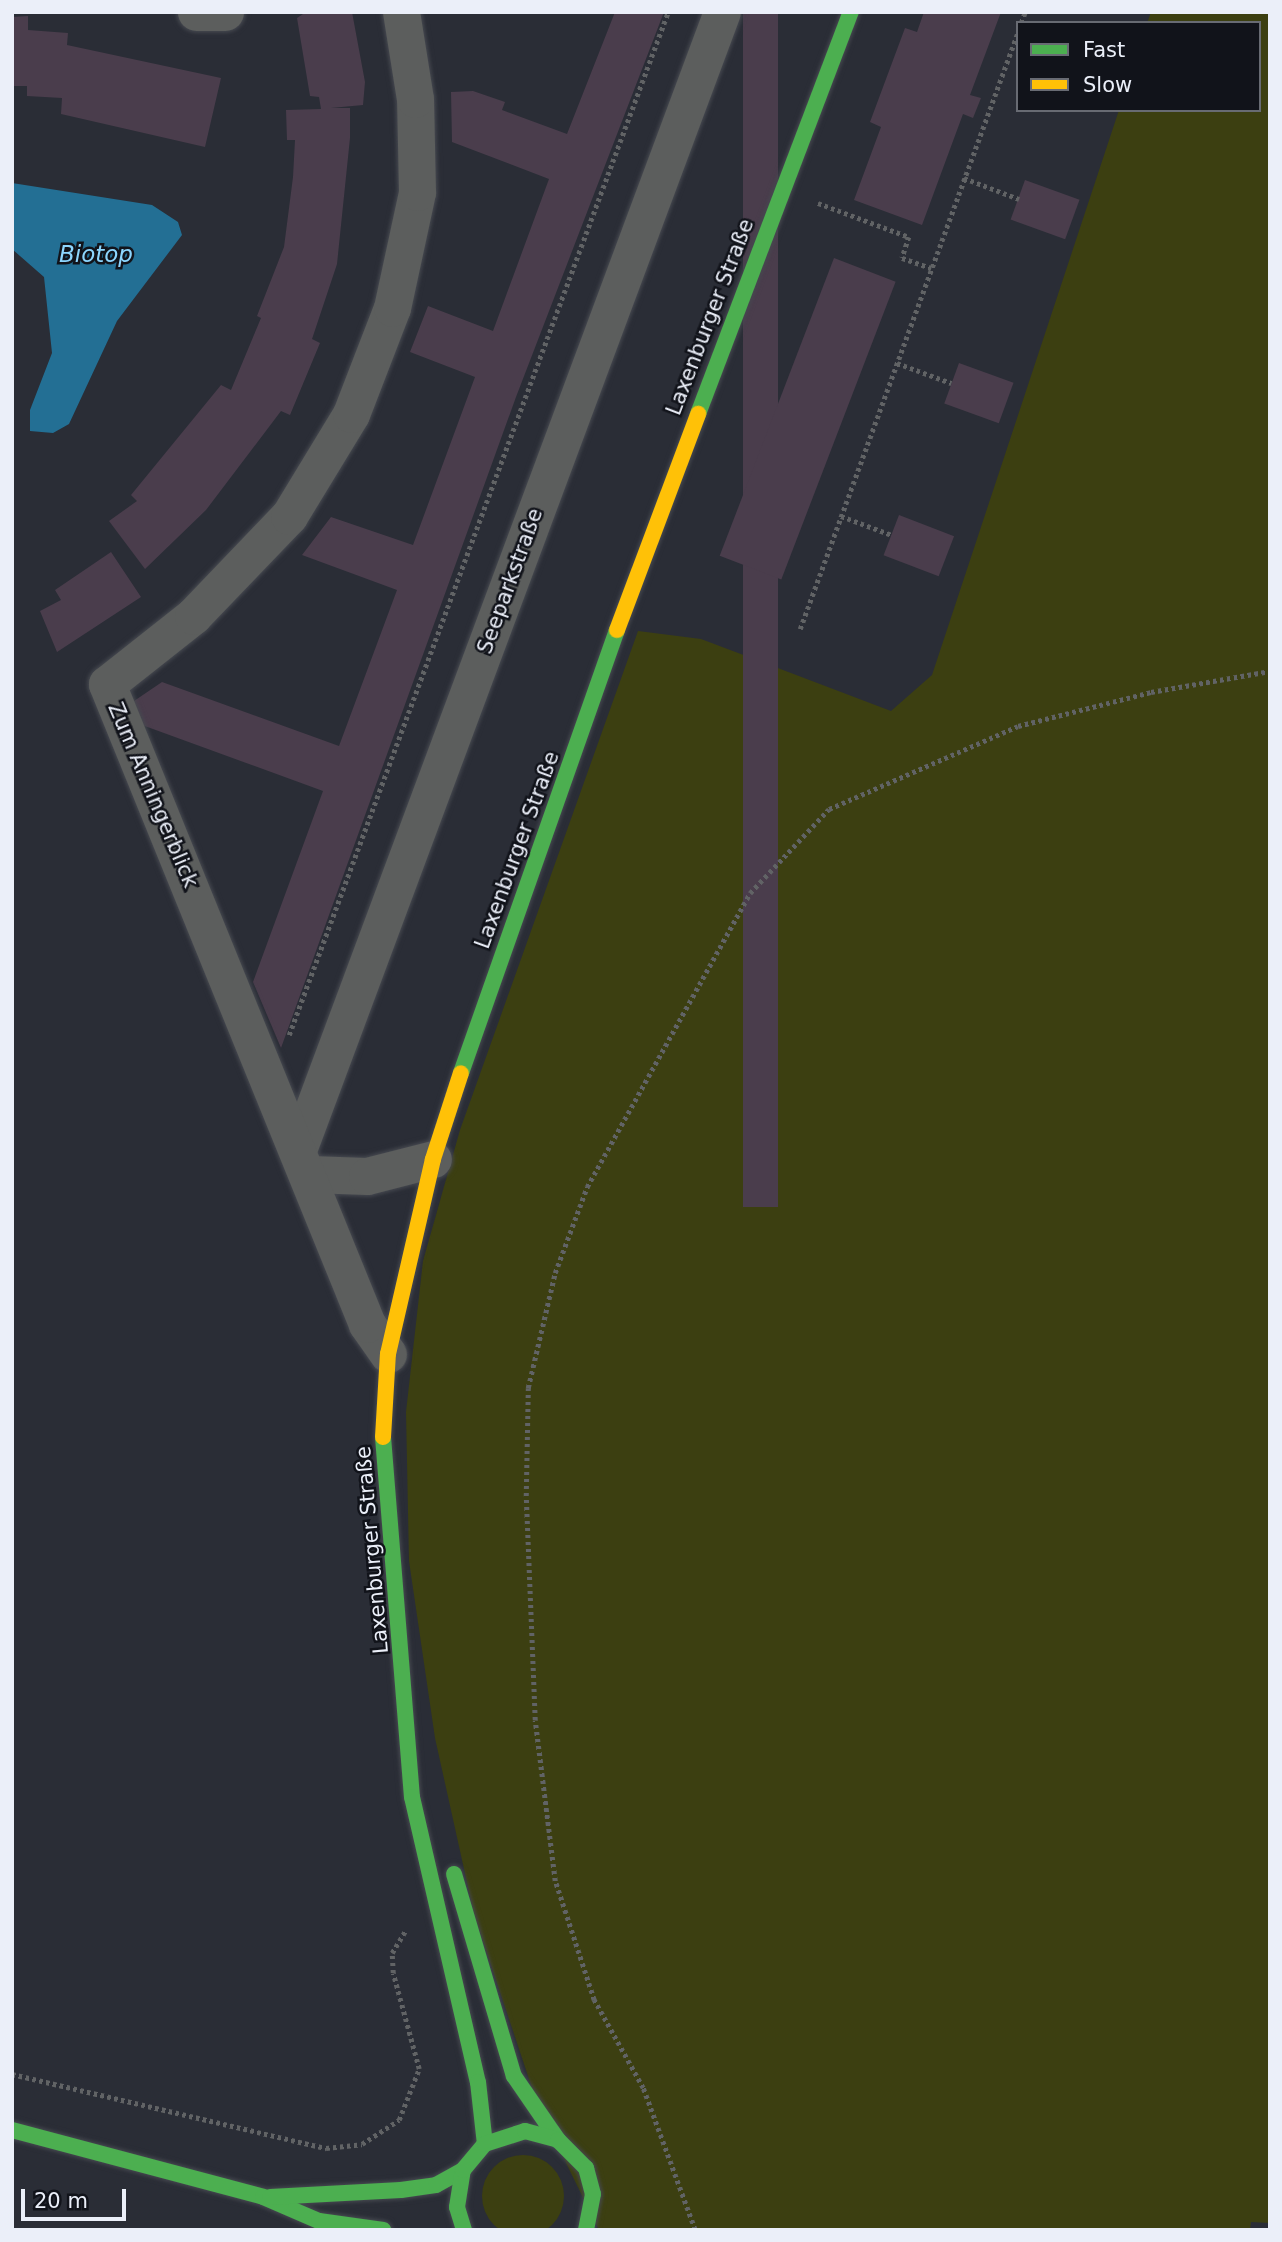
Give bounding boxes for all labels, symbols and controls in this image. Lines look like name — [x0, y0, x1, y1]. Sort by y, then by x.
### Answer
legend — [1016, 21, 1261, 112]
text: Fast — [1083, 38, 1125, 62]
text: Slow — [1083, 73, 1132, 97]
street label: Laxenburger Straße — [661, 215, 759, 419]
water label: Biotop — [59, 240, 133, 268]
street label: Seeparkstraße — [472, 505, 548, 657]
street label: Zum Anningerblick — [103, 699, 203, 891]
street label: Laxenburger Straße — [470, 748, 564, 952]
street label: Laxenburger Straße — [350, 1445, 394, 1655]
scale bar — [24, 2176, 130, 2220]
text: 20 m — [34, 2189, 88, 2213]

